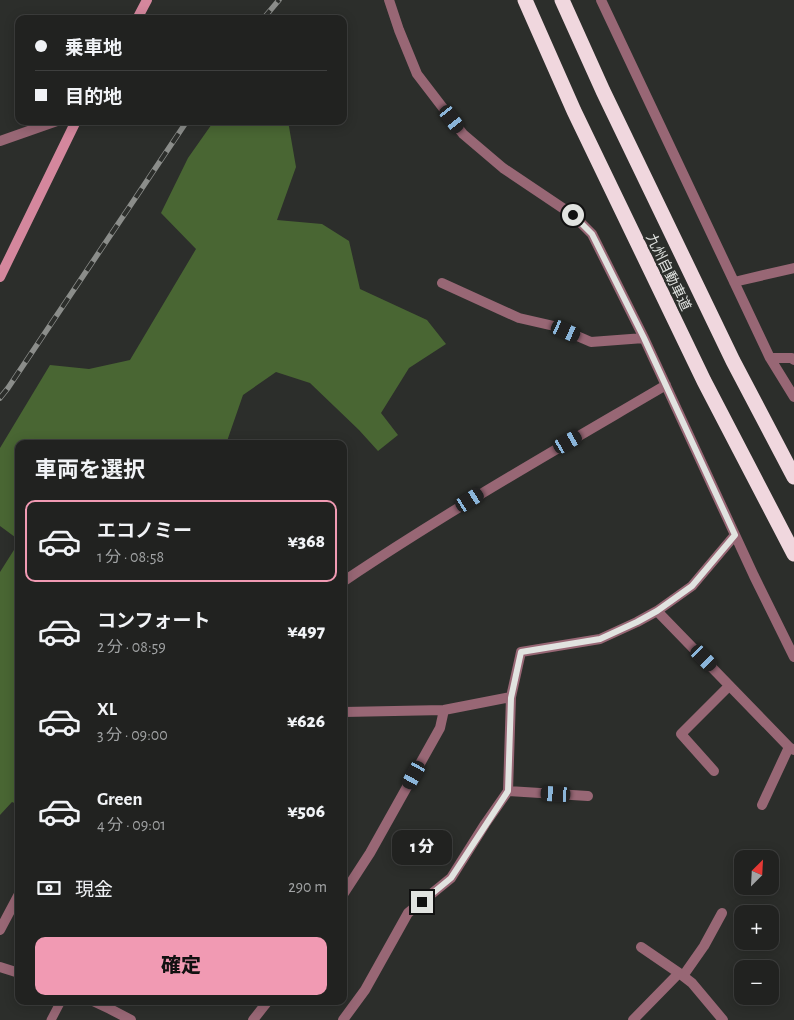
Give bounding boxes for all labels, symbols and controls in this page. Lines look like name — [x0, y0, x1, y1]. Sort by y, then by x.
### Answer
text: 乗車地 — [65, 39, 122, 58]
text: 目的地 — [65, 88, 122, 107]
car — [436, 103, 467, 135]
route start — [562, 204, 584, 226]
street label: 九州自動車道 — [643, 231, 695, 313]
car — [549, 318, 582, 344]
car — [551, 428, 584, 456]
text: 車両を選択 — [35, 459, 145, 481]
car — [453, 486, 486, 514]
icon: car — [37, 519, 82, 564]
text: エコノミー — [97, 522, 192, 541]
text: ¥368 — [287, 532, 325, 551]
text: 1 分 · 08:58 — [97, 549, 164, 565]
icon: car — [37, 609, 82, 654]
text: コンフォート — [97, 612, 210, 631]
text: ¥497 — [287, 622, 325, 641]
text: 2 分 · 08:59 — [97, 639, 166, 655]
car — [688, 642, 719, 674]
icon: car — [37, 699, 82, 744]
text: XL — [97, 700, 117, 719]
text: ¥626 — [287, 712, 325, 731]
text: 3 分 · 09:00 — [97, 727, 168, 743]
car — [400, 758, 427, 792]
car — [540, 786, 571, 802]
icon: car — [37, 789, 82, 834]
text: Green — [97, 790, 143, 809]
text: ¥506 — [287, 802, 325, 821]
text: 4 分 · 09:01 — [97, 817, 166, 833]
callout: 1 分 — [392, 830, 452, 864]
text: 1 分 — [410, 839, 434, 855]
north arrow — [734, 850, 779, 895]
map controls — [734, 850, 779, 1005]
icon: cash — [35, 874, 63, 902]
text: 290 m — [288, 879, 327, 895]
text: 現金 — [75, 881, 113, 900]
route end — [411, 891, 433, 913]
button: + — [734, 905, 779, 950]
button: 確定 — [35, 937, 327, 995]
button: − — [734, 960, 779, 1005]

